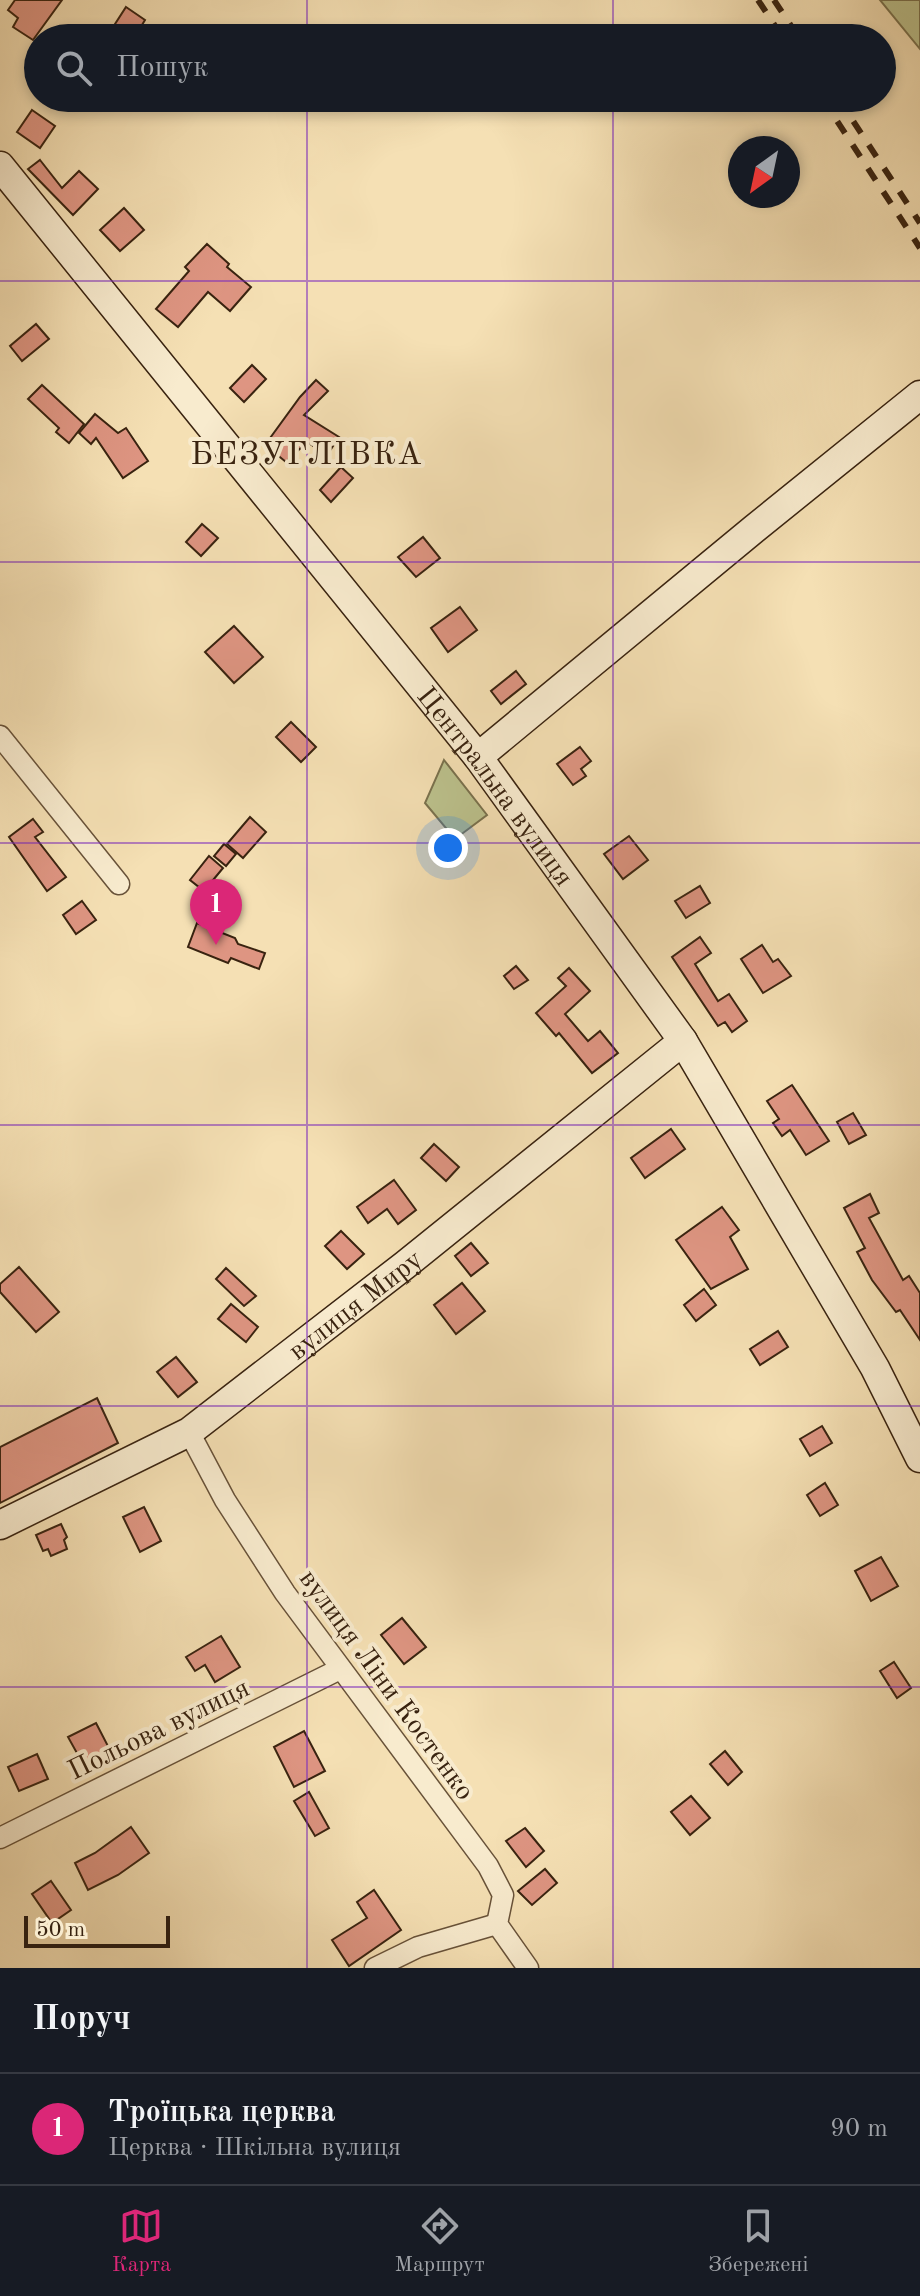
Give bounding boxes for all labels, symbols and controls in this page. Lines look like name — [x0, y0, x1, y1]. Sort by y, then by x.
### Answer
search box — [24, 24, 896, 112]
icon: search — [52, 46, 96, 90]
text: Пошук — [116, 53, 208, 83]
north arrow — [728, 136, 800, 208]
district label: БЕЗУГЛІВКА — [190, 440, 424, 472]
street label: Центральна вулиця — [410, 683, 577, 892]
your location — [428, 828, 468, 868]
pin: 1 — [190, 879, 242, 945]
street label: вулиця Миру — [284, 1246, 429, 1367]
street label: вулиця Ліни Костенко — [293, 1565, 478, 1806]
street label: Польова вулиця — [64, 1675, 254, 1787]
scale bar — [24, 1912, 170, 1948]
text: 50 m — [36, 1919, 85, 1941]
text: Поруч — [32, 2003, 131, 2037]
text: Троїцька церква — [108, 2098, 335, 2128]
text: 1 — [50, 2116, 66, 2142]
text: 90 m — [830, 2116, 888, 2142]
text: Церква · Шкільна вулиця — [108, 2135, 401, 2161]
tab: Карта — [112, 2204, 171, 2279]
tab: Маршрут — [394, 2204, 485, 2279]
tab: Збережені — [708, 2204, 808, 2279]

